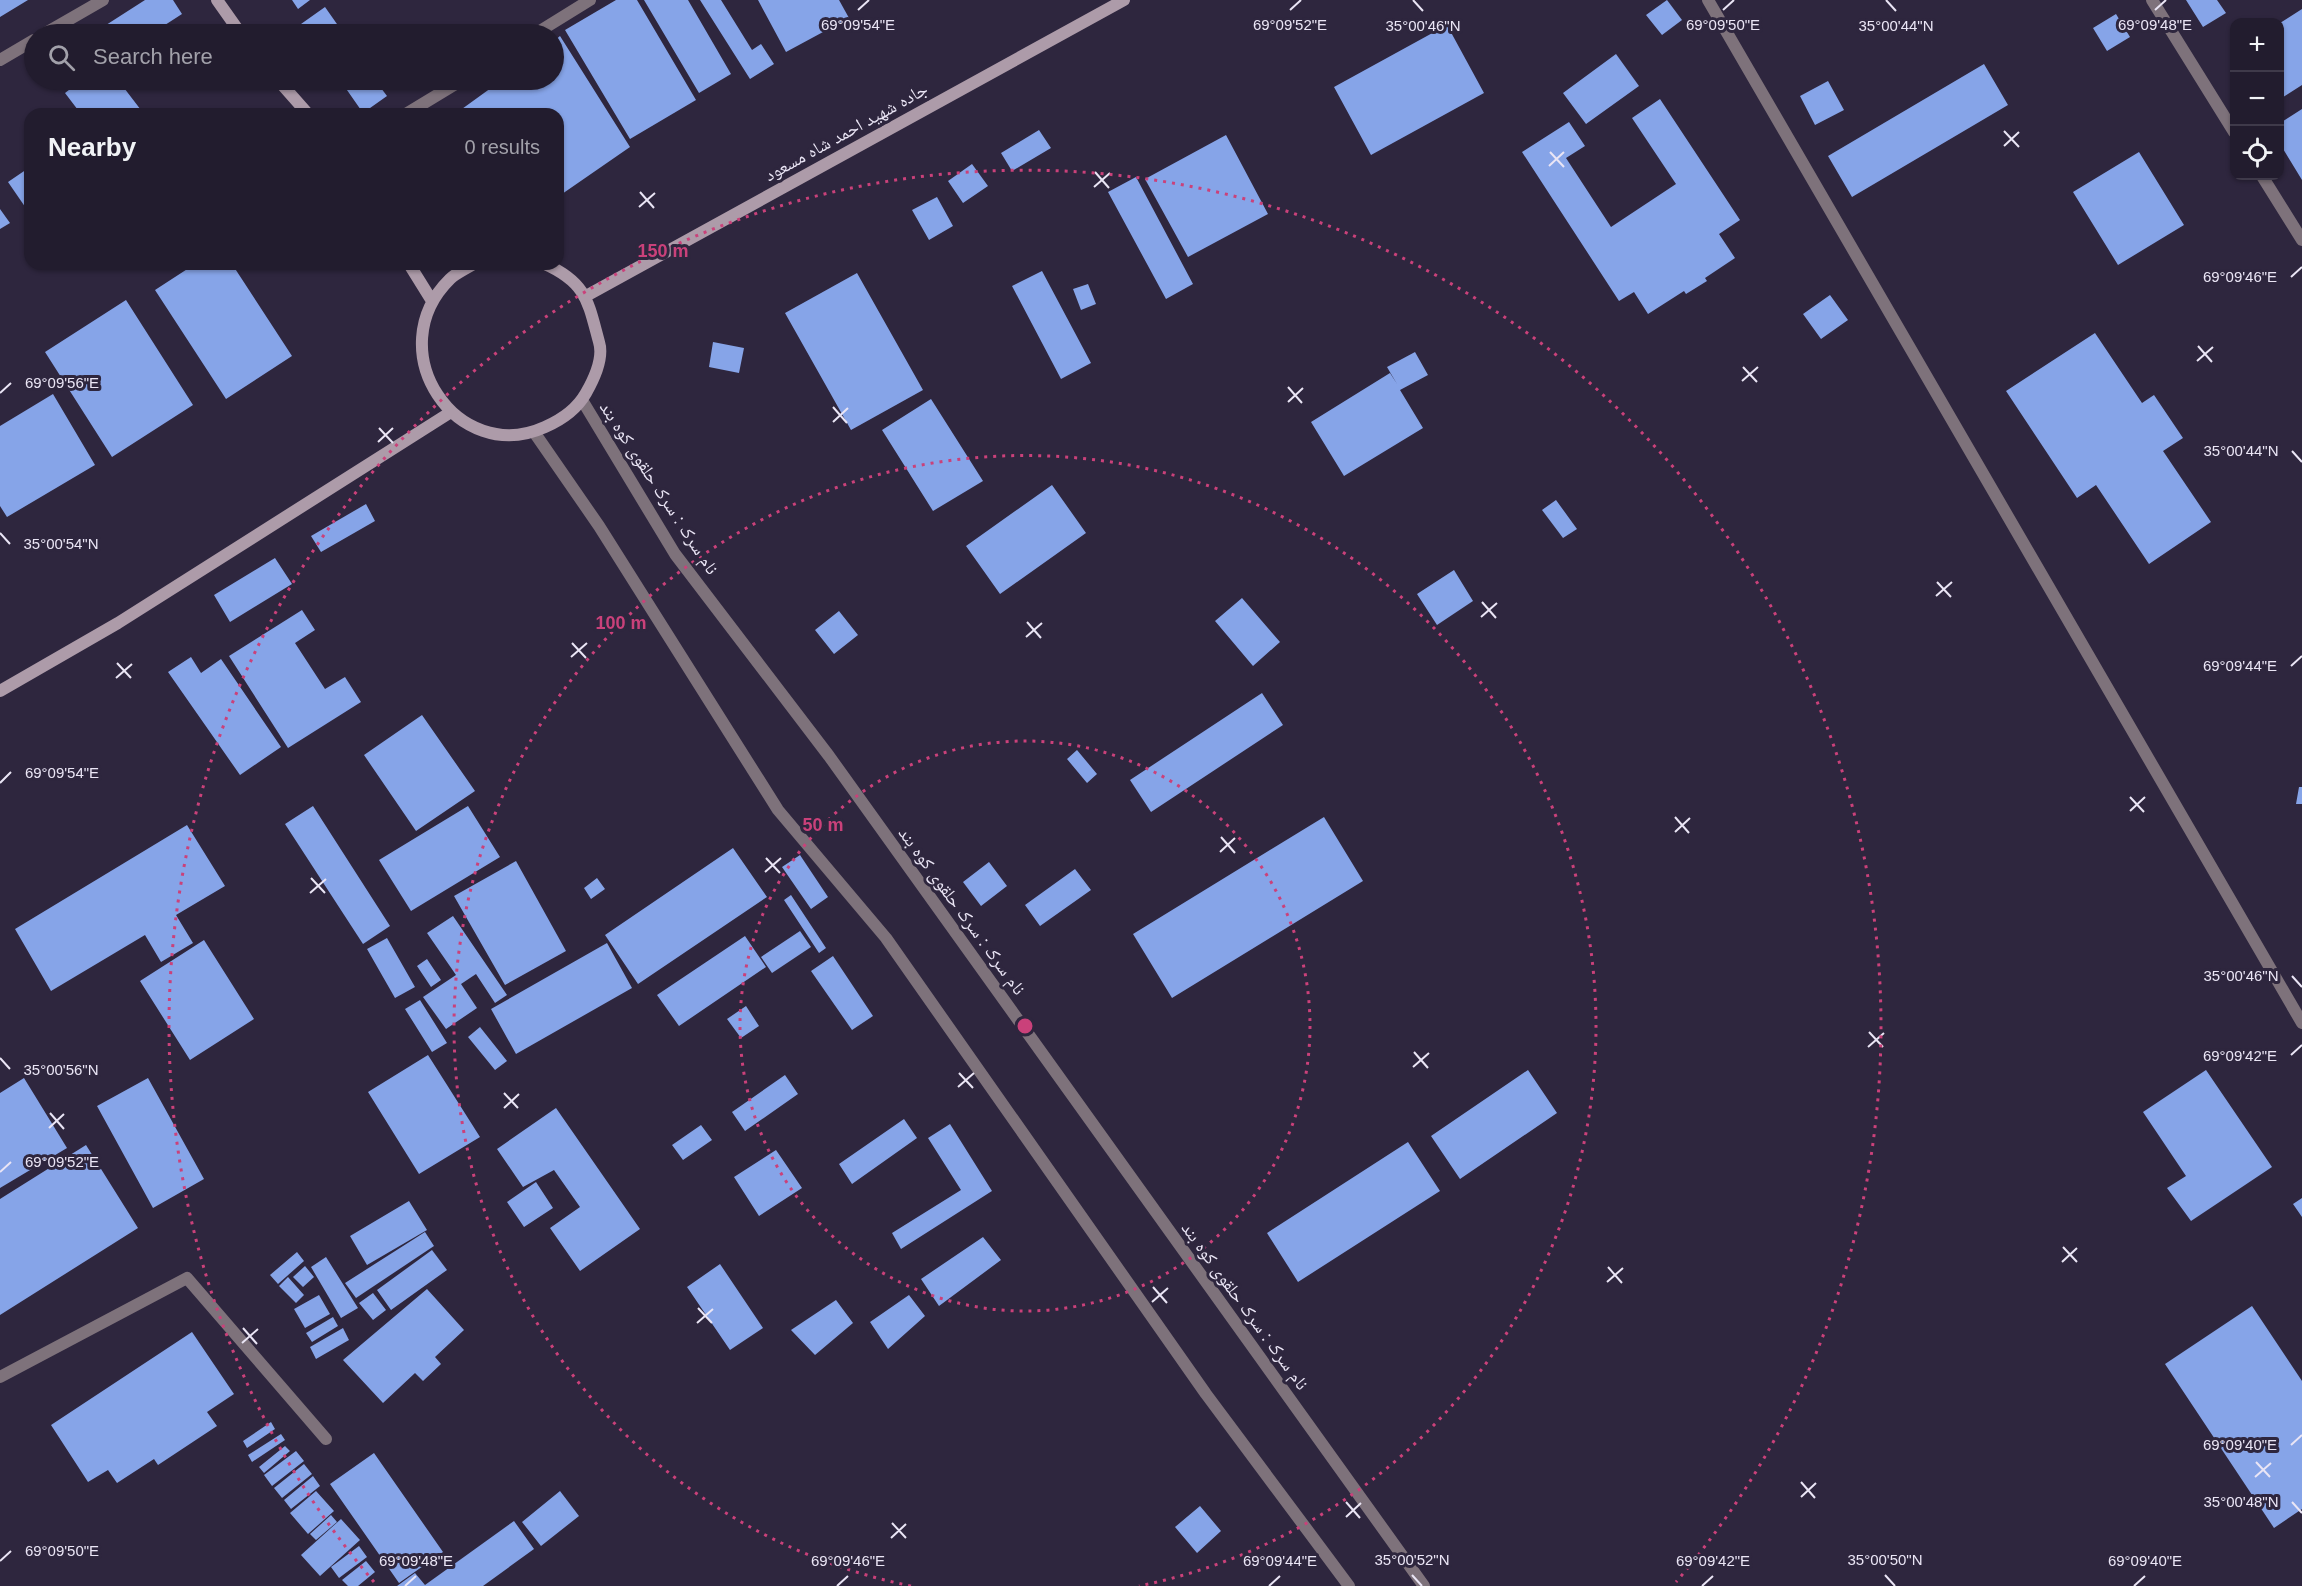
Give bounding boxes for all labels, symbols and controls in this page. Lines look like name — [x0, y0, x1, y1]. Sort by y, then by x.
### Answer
text: 69°09'54"E — [821, 16, 895, 33]
text: 69°09'52"E — [1253, 16, 1327, 33]
text: 69°09'50"E — [1686, 16, 1760, 33]
text: 69°09'48"E — [2118, 16, 2192, 33]
text: 35°00'46"N — [1385, 17, 1461, 34]
text: 35°00'44"N — [1858, 17, 1934, 34]
map controls — [2230, 18, 2284, 180]
button: + — [2230, 18, 2284, 72]
search box — [24, 24, 564, 90]
icon: search — [45, 41, 78, 74]
text: Search here — [93, 44, 213, 69]
button: − — [2230, 72, 2284, 126]
street label: جاده شهيد احمد شاه مسعود — [761, 79, 931, 185]
button: locate — [2230, 126, 2284, 180]
text: Nearby — [48, 132, 136, 162]
text: 0 results — [464, 136, 540, 158]
text: 150 m — [637, 241, 689, 261]
text: 69°09'46"E — [2203, 268, 2277, 285]
text: 69°09'56"E — [25, 374, 99, 391]
street label: نام سرک : سرک حلقوی کوه بند — [594, 398, 722, 579]
text: 35°00'44"N — [2203, 442, 2279, 459]
text: 35°00'54"N — [23, 535, 99, 552]
text: 100 m — [595, 613, 647, 633]
text: 69°09'44"E — [2203, 657, 2277, 674]
text: 69°09'54"E — [25, 764, 99, 781]
text: 50 m — [802, 815, 844, 835]
street label: نام سرک : سرک حلقوی کوه بند — [893, 823, 1029, 1000]
text: 35°00'46"N — [2203, 967, 2279, 984]
centre of rings — [1015, 1016, 1035, 1036]
text: 69°09'42"E — [2203, 1047, 2277, 1064]
text: 35°00'56"N — [23, 1061, 99, 1078]
text: 69°09'52"E — [25, 1153, 99, 1170]
street label: نام سرک : سرک حلقوی کوه بند — [1176, 1218, 1312, 1395]
text: 69°09'40"E — [2203, 1436, 2277, 1453]
text: 35°00'48"N — [2203, 1493, 2279, 1510]
text: 69°09'50"E — [25, 1542, 99, 1559]
text: 35°00'52"N — [1374, 1551, 1450, 1568]
text: 35°00'50"N — [1847, 1551, 1923, 1568]
text: 69°09'48"E — [379, 1552, 453, 1569]
text: 69°09'46"E — [811, 1552, 885, 1569]
text: 69°09'44"E — [1243, 1552, 1317, 1569]
text: 69°09'42"E — [1676, 1552, 1750, 1569]
text: 69°09'40"E — [2108, 1552, 2182, 1569]

